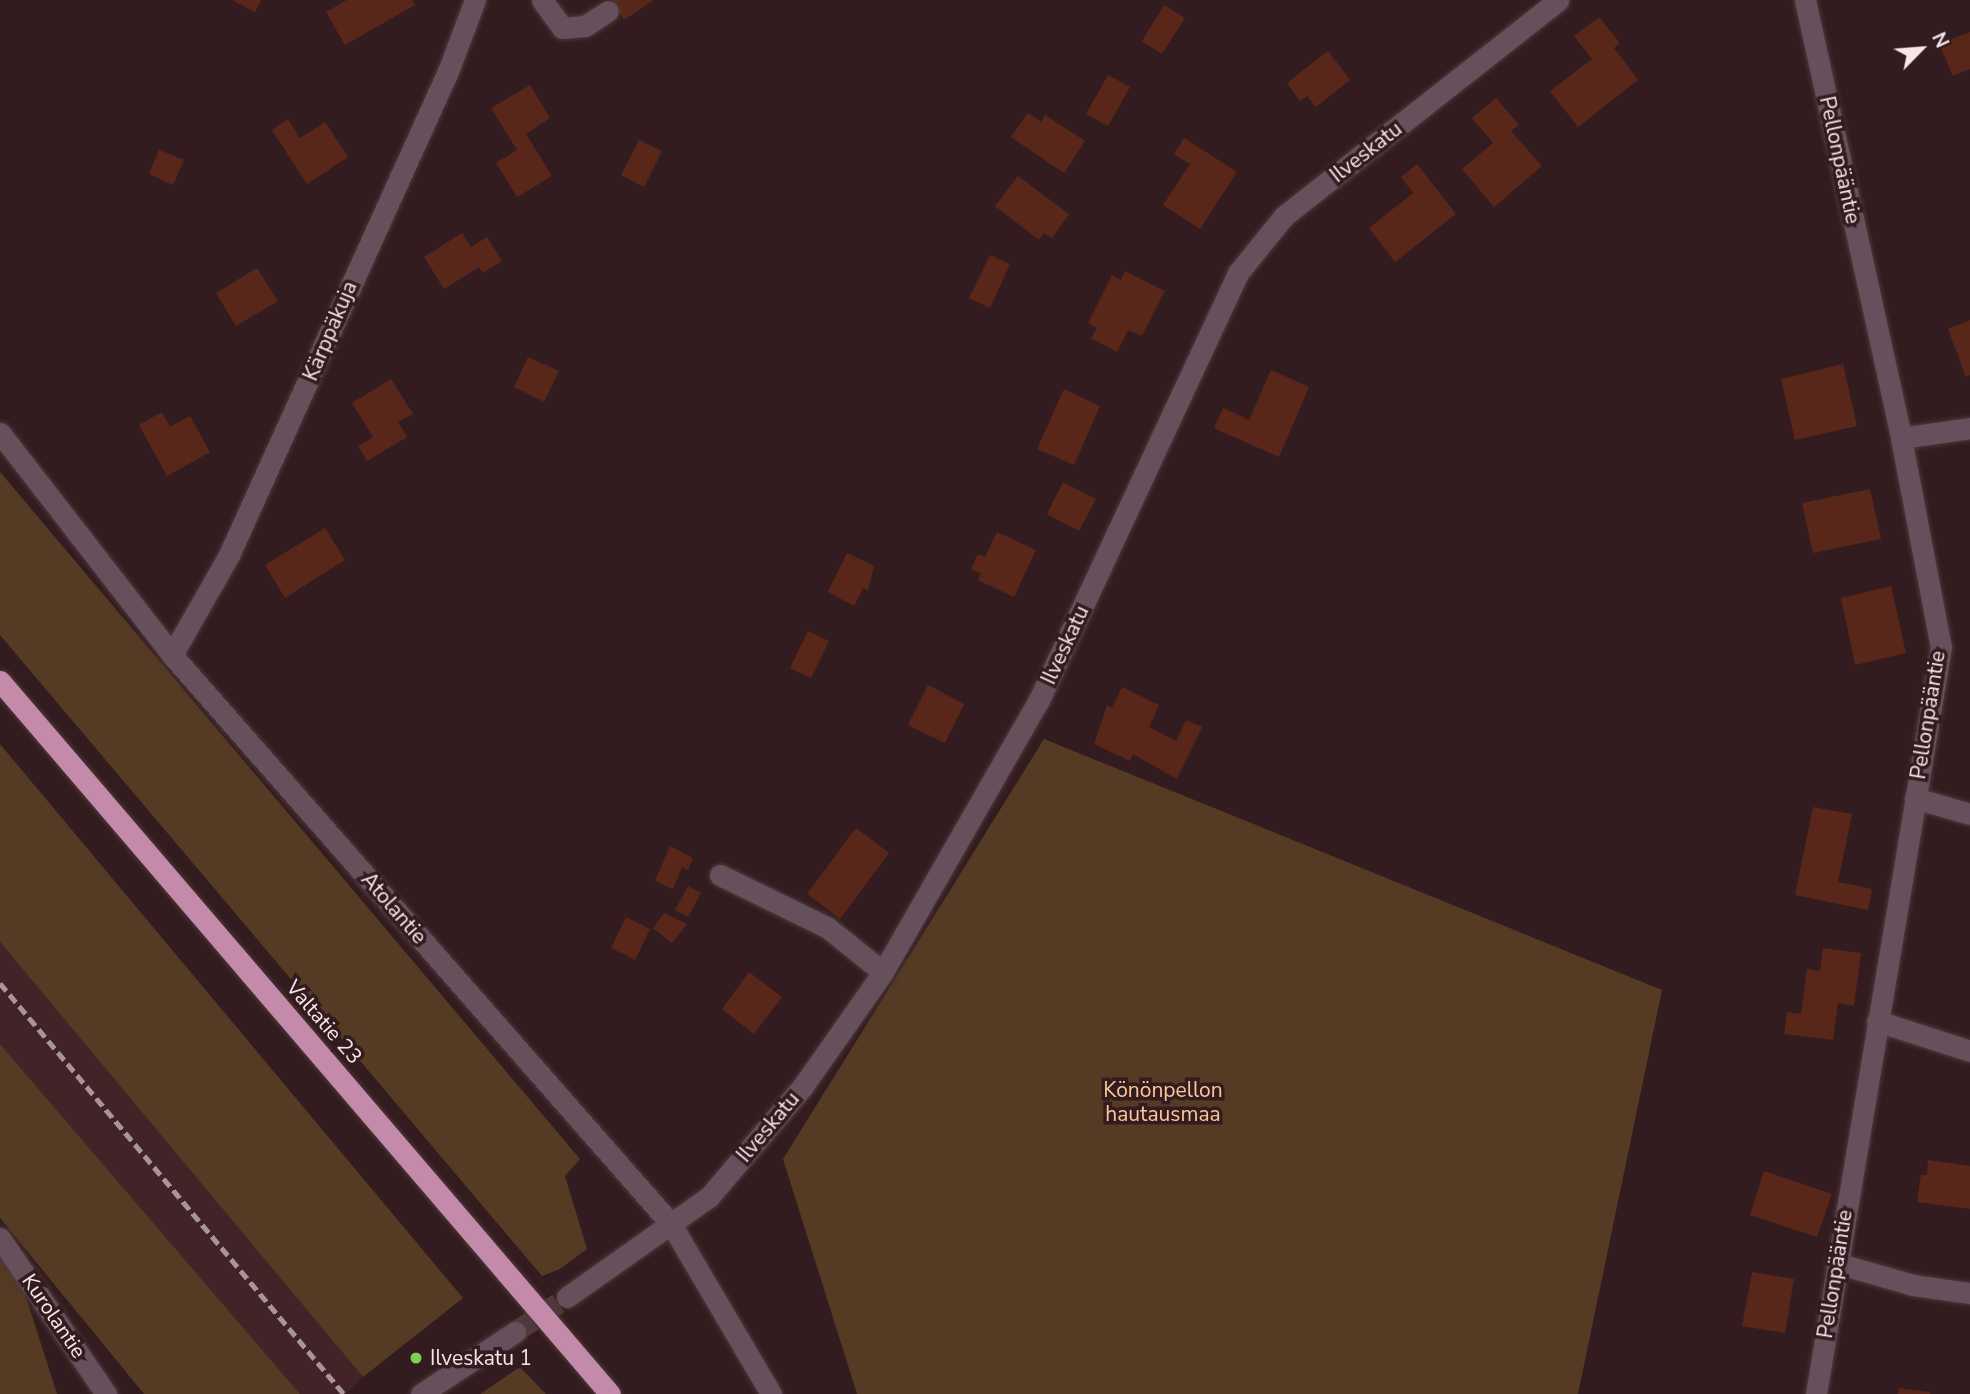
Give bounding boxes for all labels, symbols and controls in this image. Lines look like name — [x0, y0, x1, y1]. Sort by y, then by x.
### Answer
north arrow — [1886, 14, 1956, 84]
text: N — [1925, 28, 1955, 52]
street label: Pellonpääntie — [1814, 94, 1866, 226]
street label: Ilveskatu — [1325, 116, 1407, 188]
street label: Kärppäkuja — [298, 277, 362, 385]
street label: Ilveskatu — [1036, 602, 1094, 688]
street label: Pellonpääntie — [1905, 649, 1951, 781]
street label: Atolantie — [356, 867, 432, 949]
street label: Valtatie 23 — [281, 975, 367, 1069]
park label: Könönpellon hautausmaa — [1103, 1077, 1223, 1127]
street label: Ilveskatu — [731, 1087, 805, 1167]
street label: Pellonpääntie — [1812, 1208, 1858, 1340]
street label: Kurolantie — [17, 1269, 91, 1363]
place label: Ilveskatu 1 — [430, 1345, 532, 1371]
marker: Ilveskatu 1 — [408, 1350, 424, 1366]

